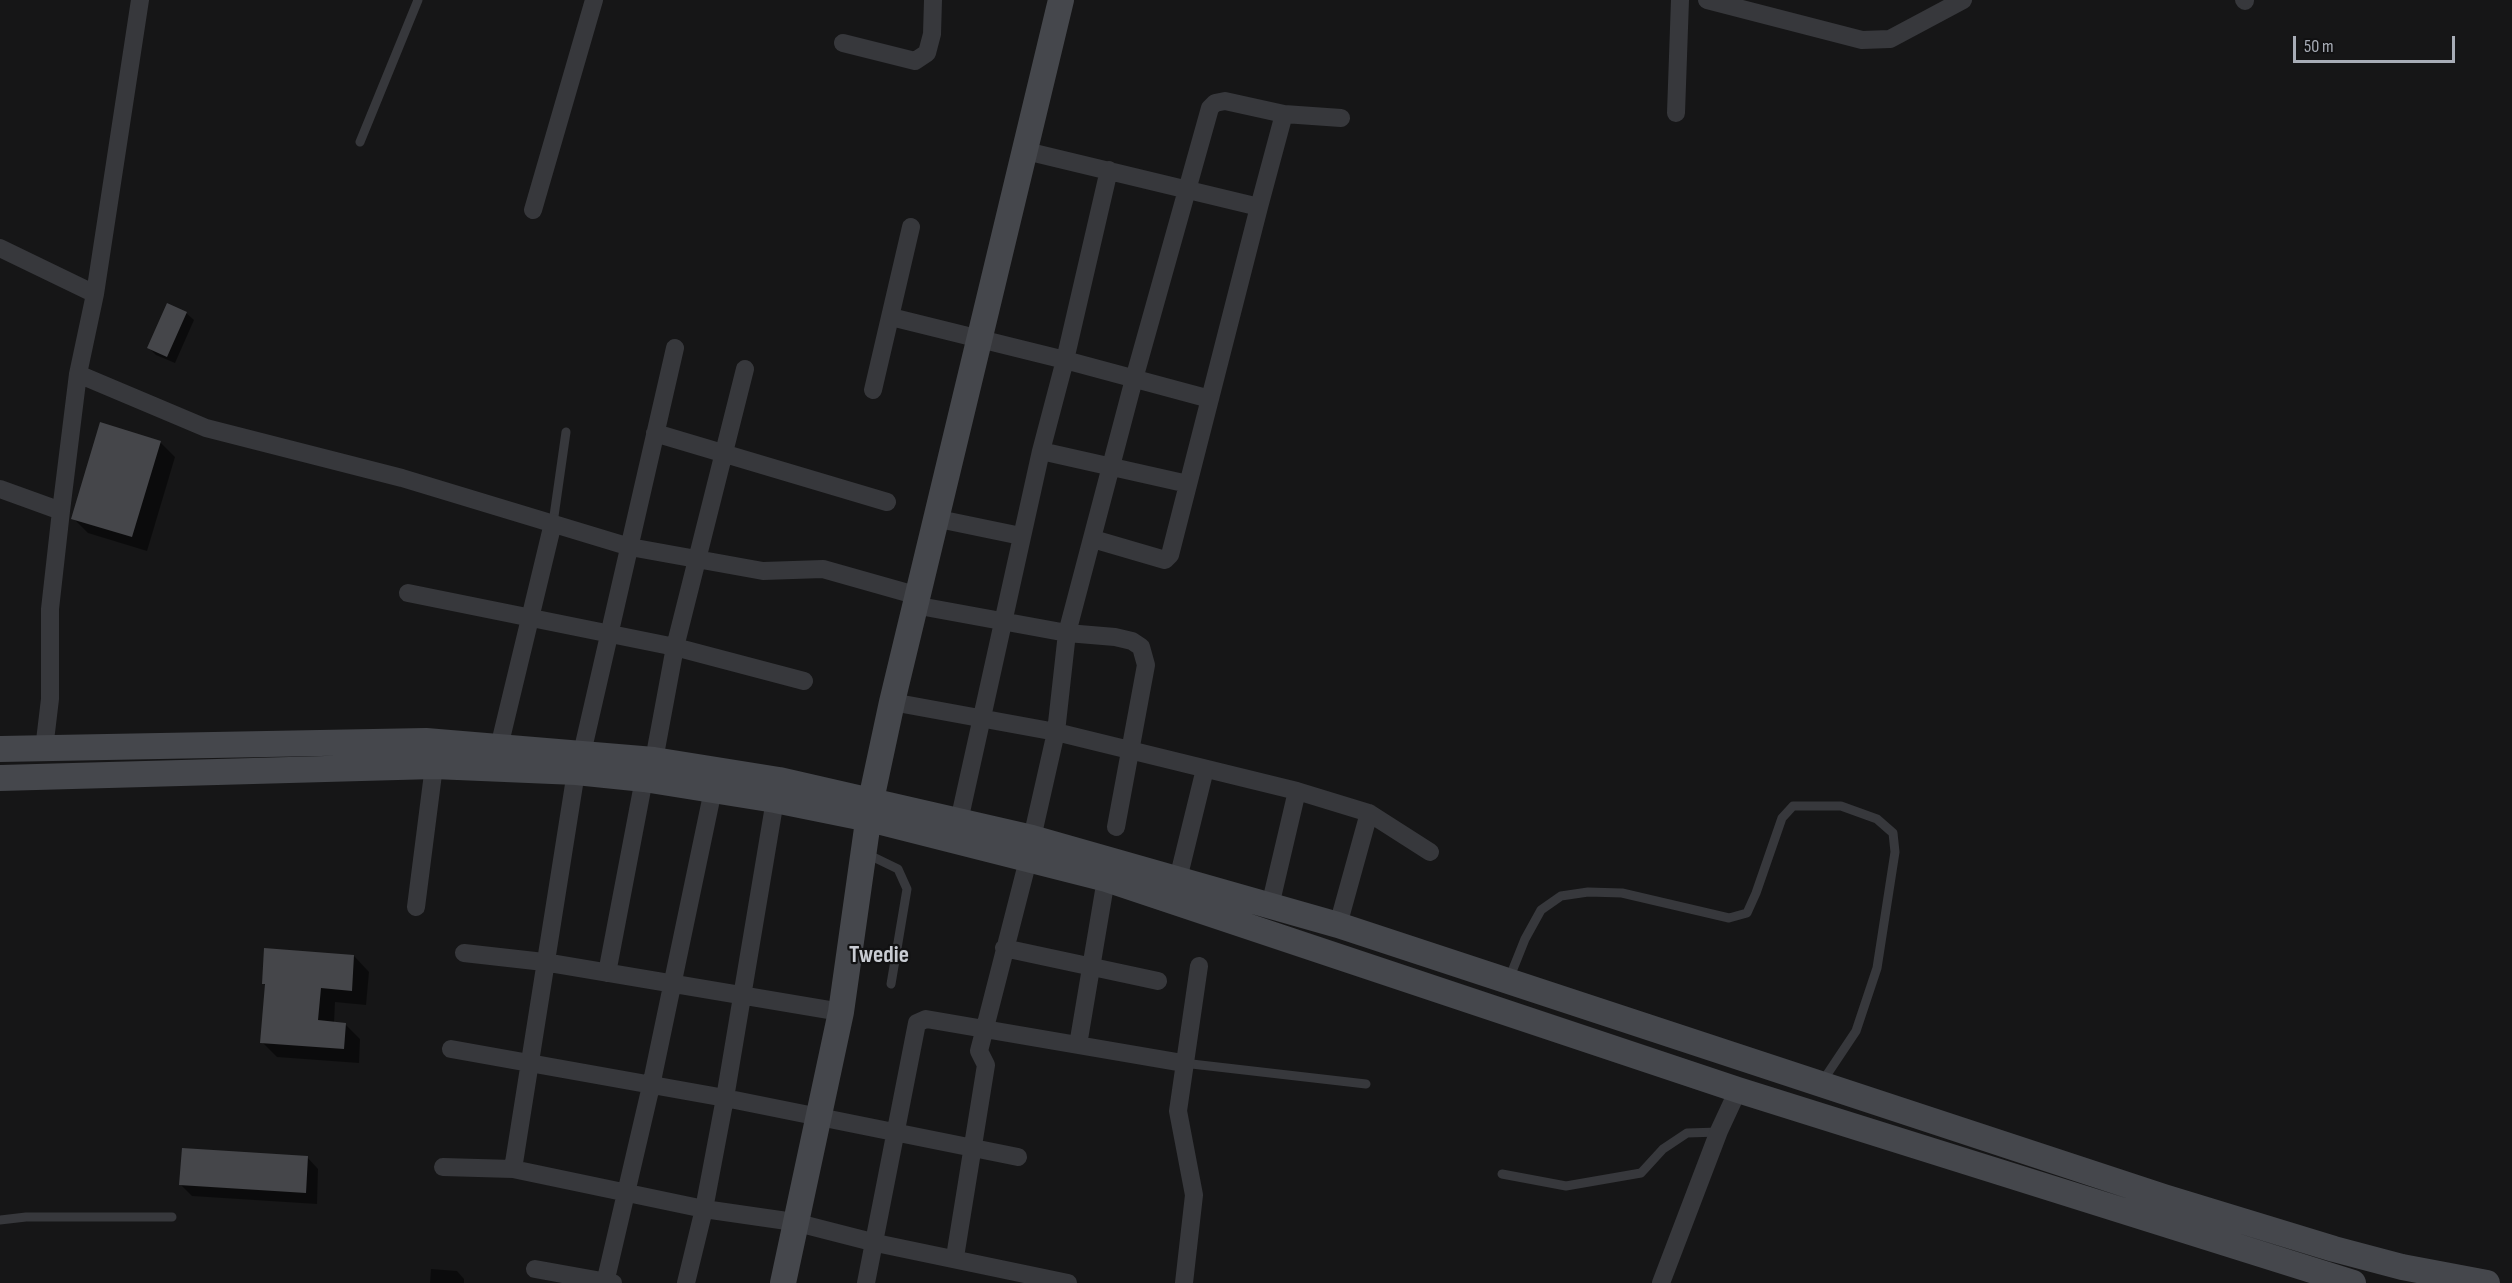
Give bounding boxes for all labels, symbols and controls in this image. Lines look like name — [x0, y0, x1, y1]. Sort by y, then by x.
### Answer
scale bar — [2296, 24, 2458, 62]
text: 50 m — [2304, 36, 2334, 57]
district label: Twedie — [849, 942, 909, 970]

